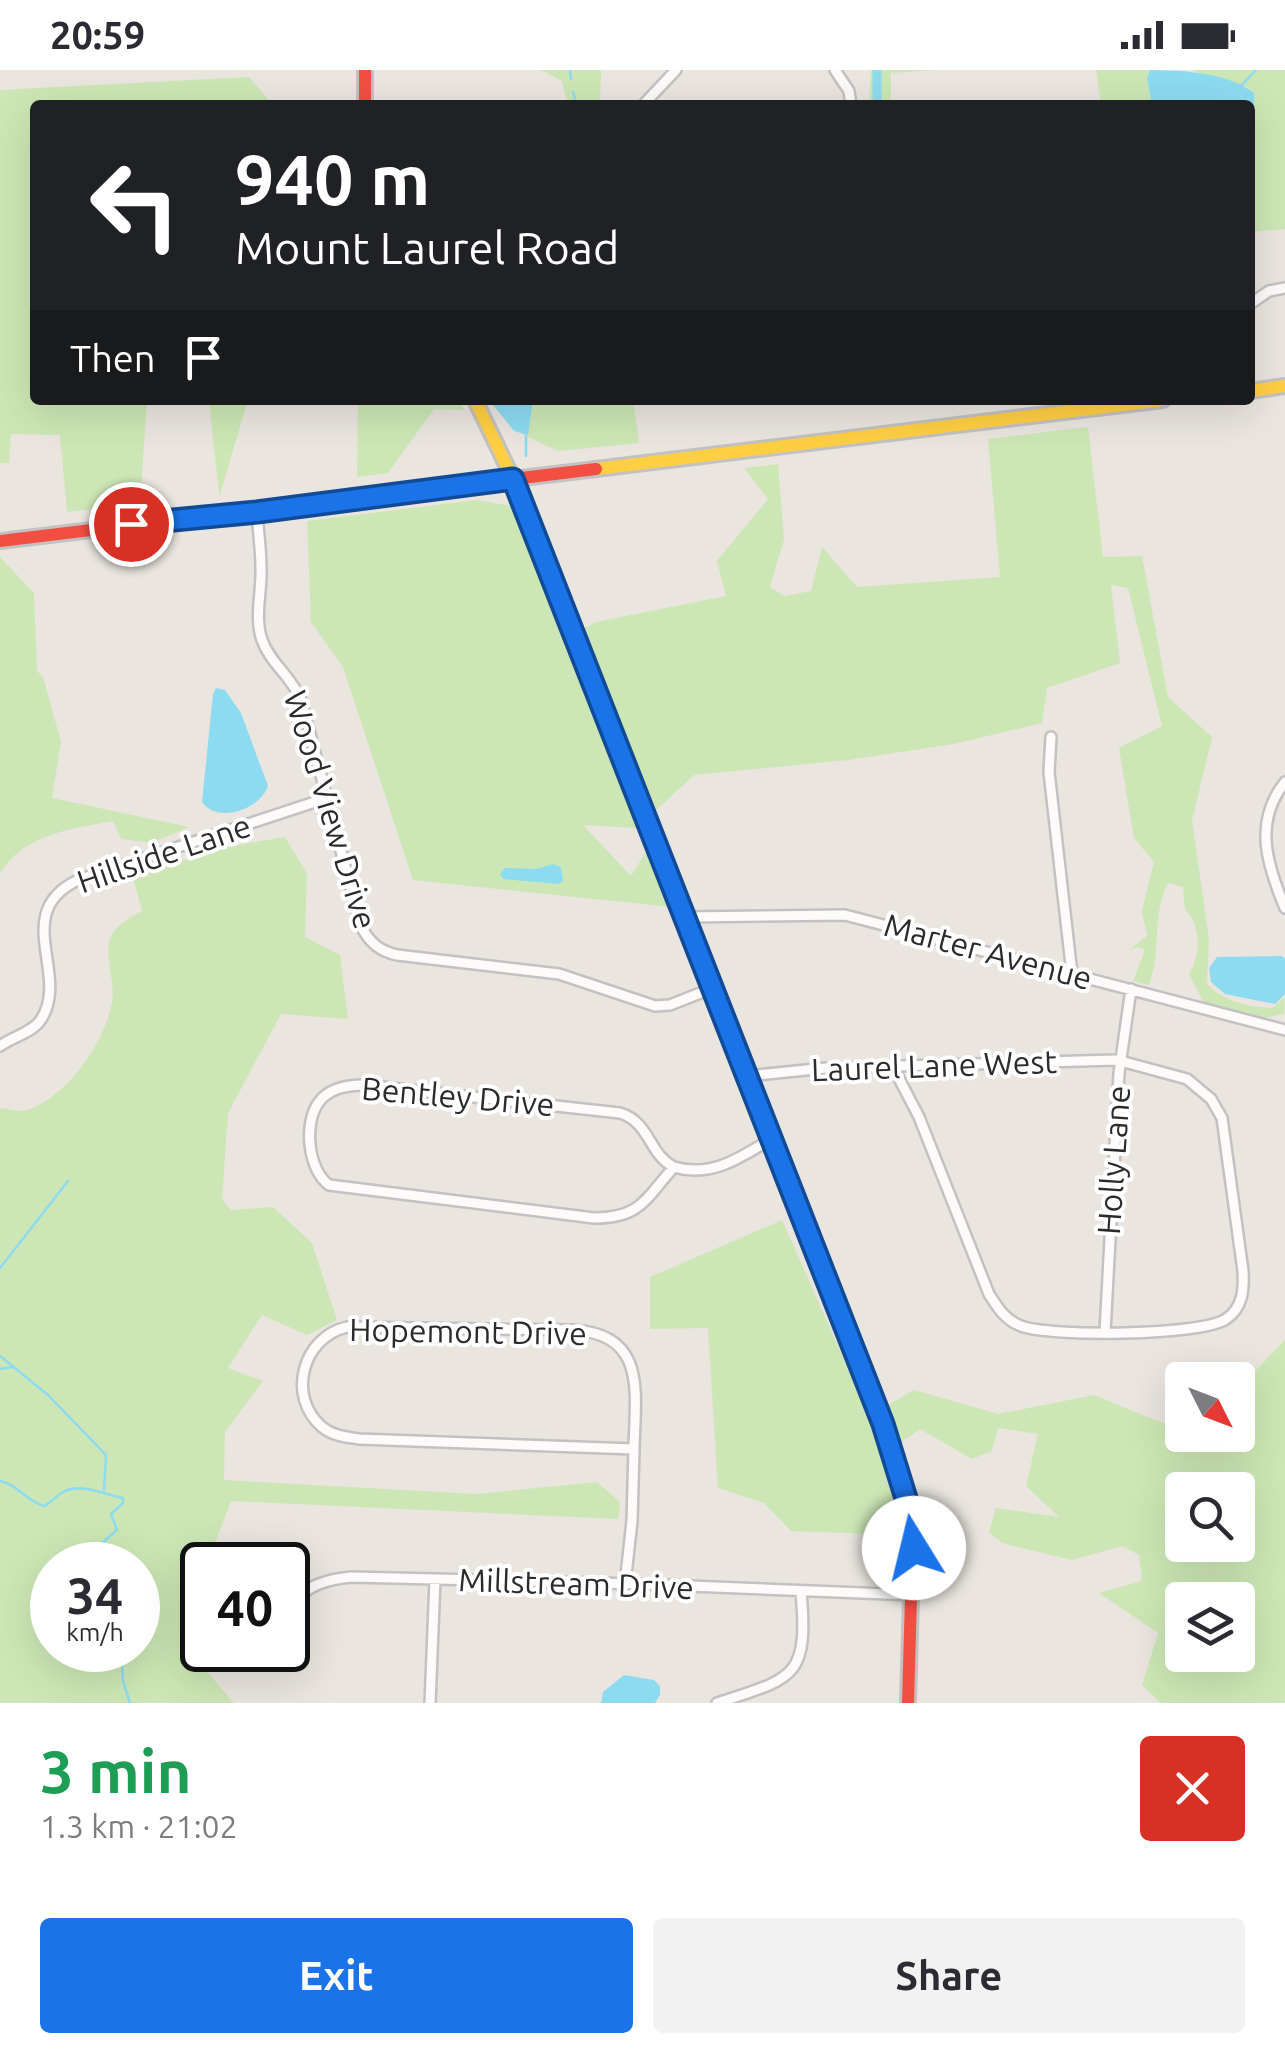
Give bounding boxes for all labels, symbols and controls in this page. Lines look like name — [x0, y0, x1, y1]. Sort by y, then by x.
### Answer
text: 20:59 — [50, 14, 145, 56]
icon: left — [70, 140, 200, 270]
text: 940 m — [235, 140, 430, 218]
text: Mount Laurel Road — [235, 222, 619, 273]
icon: arrive — [176, 330, 231, 385]
text: Then — [70, 337, 156, 379]
pin — [89, 482, 174, 567]
icon: arrive — [104, 497, 159, 552]
street label: Wood View Drive — [278, 686, 384, 933]
street label: Hillside Lane — [72, 807, 255, 900]
street label: Marter Avenue — [880, 906, 1096, 996]
street label: Laurel Lane West — [811, 1043, 1058, 1087]
street label: Bentley Drive — [360, 1070, 556, 1122]
street label: Holly Lane — [1090, 1084, 1136, 1236]
street label: Hopemont Drive — [349, 1311, 587, 1351]
north arrow — [1165, 1362, 1255, 1452]
map controls — [1165, 1362, 1255, 1672]
button: search — [1165, 1472, 1255, 1562]
position arrow — [862, 1496, 966, 1600]
speed limit sign: 40 — [180, 1542, 310, 1672]
street label: Millstream Drive — [458, 1561, 694, 1605]
text: 34 — [67, 1567, 123, 1623]
button: layers — [1165, 1582, 1255, 1672]
text: km/h — [66, 1618, 124, 1646]
button: close — [1140, 1736, 1245, 1841]
text: 3 min — [40, 1737, 192, 1804]
text: 1.3 km · 21:02 — [40, 1808, 238, 1844]
button: Exit — [40, 1918, 633, 2033]
button: Share — [653, 1918, 1245, 2033]

